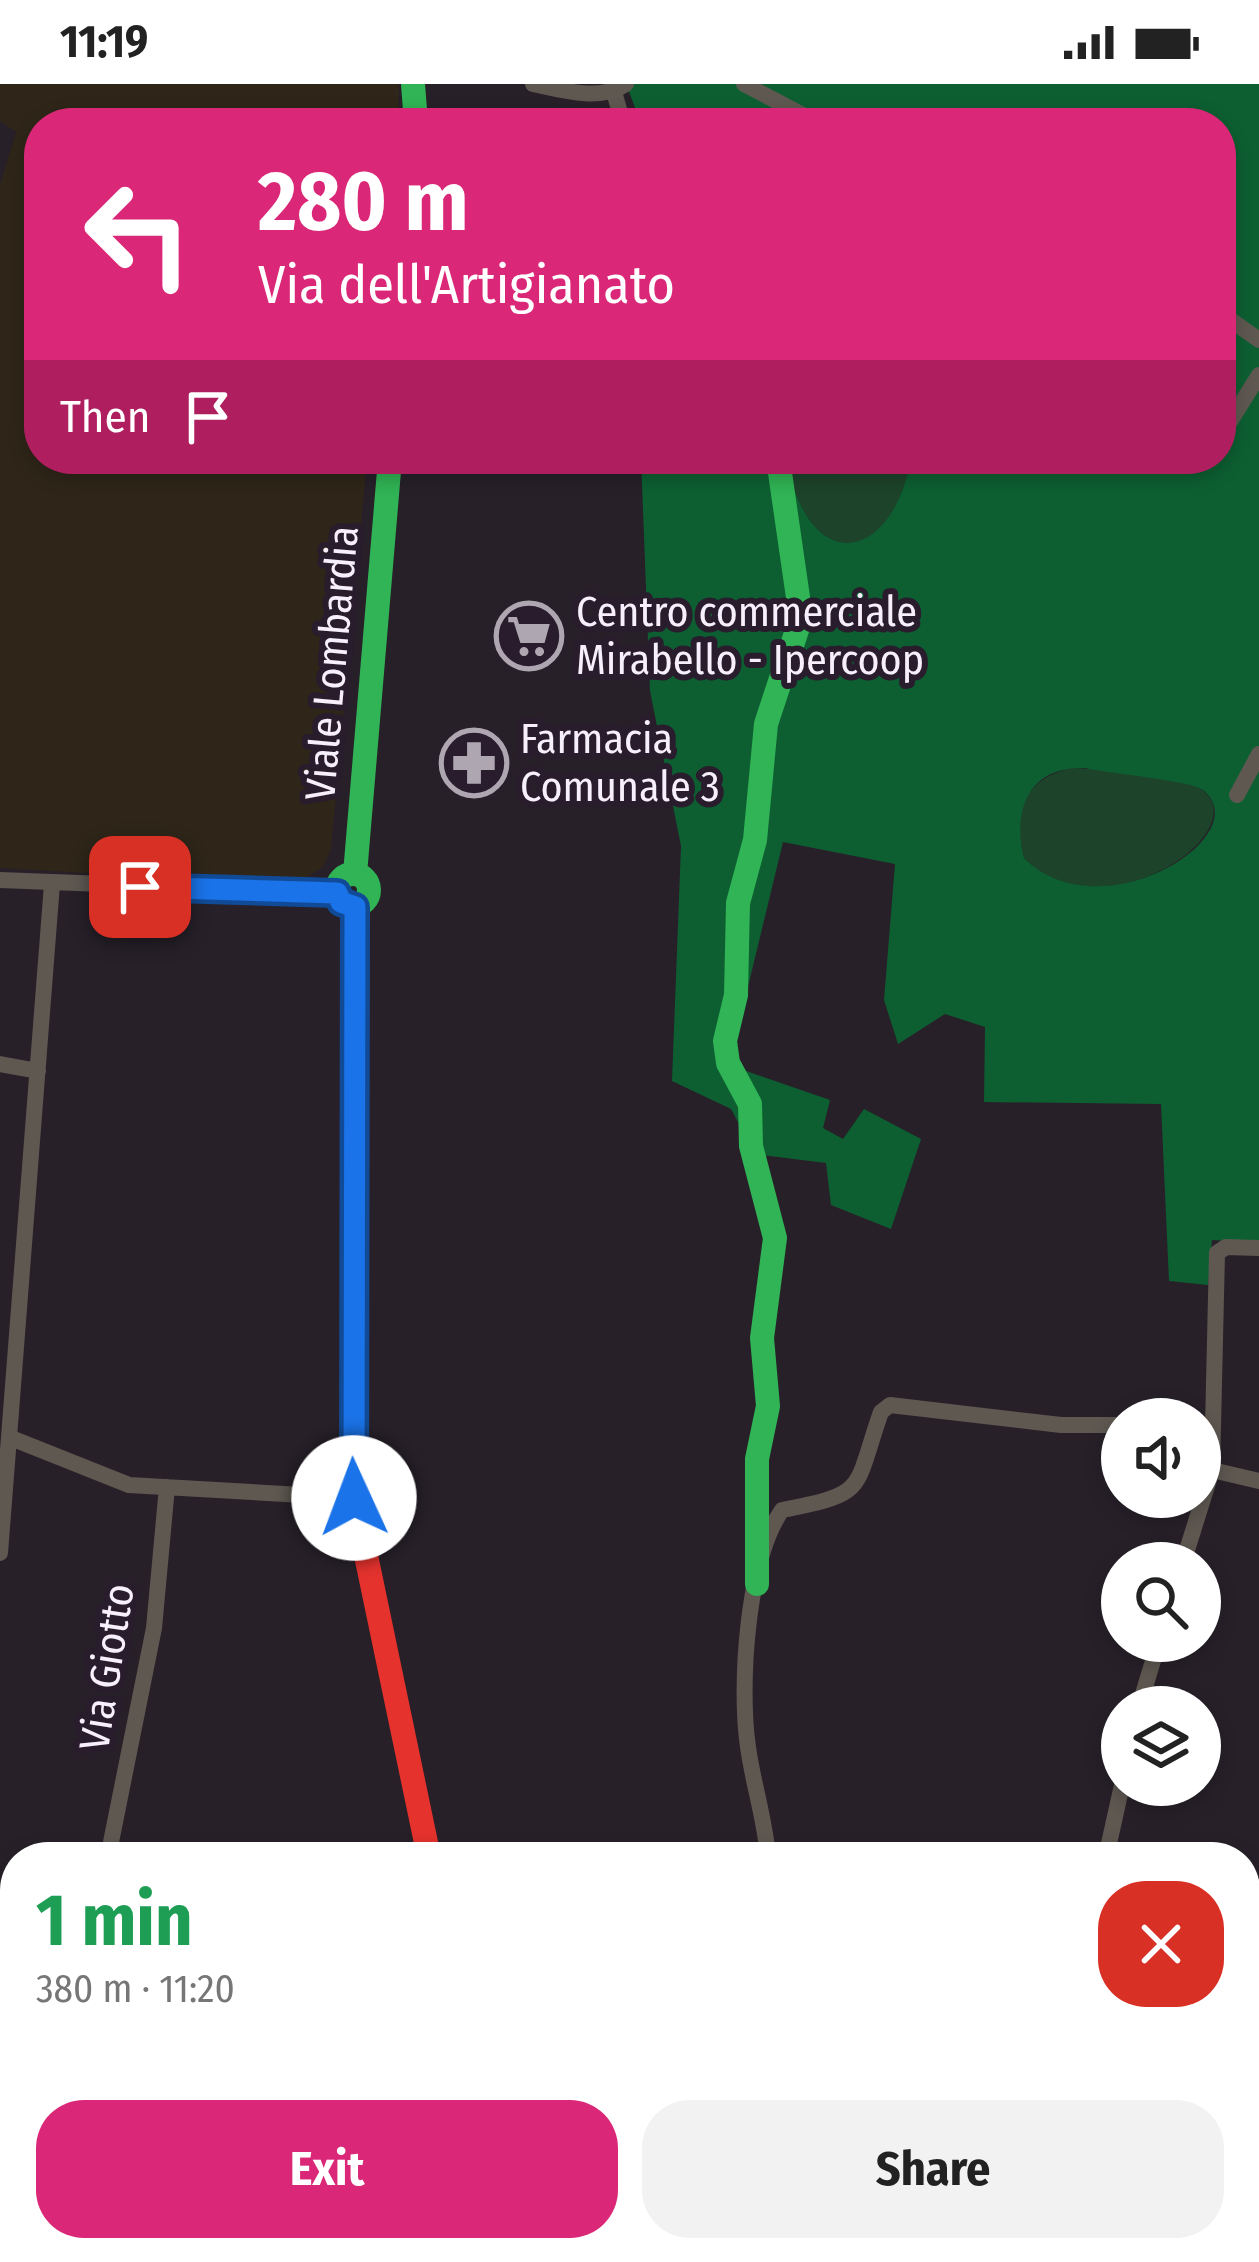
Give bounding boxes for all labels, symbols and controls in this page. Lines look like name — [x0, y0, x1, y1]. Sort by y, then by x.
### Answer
text: 11:19 — [60, 15, 148, 69]
text: 280 m — [258, 151, 469, 252]
icon: left — [60, 156, 216, 312]
text: Via dell'Artigianato — [258, 253, 675, 317]
icon: arrive — [175, 384, 241, 450]
text: Then — [60, 390, 151, 444]
street label: Viale Lombardia — [295, 524, 369, 802]
place label: Centro commerciale Mirabello - Ipercoop — [576, 587, 924, 685]
supermarket icon: Centro commerciale Mirabello - Ipercoop — [494, 601, 564, 671]
place label: Farmacia Comunale 3 — [520, 714, 720, 812]
pharmacy icon: Farmacia Comunale 3 — [439, 728, 509, 798]
pin — [89, 836, 191, 938]
icon: arrive — [107, 854, 173, 920]
map controls — [1101, 1398, 1221, 1806]
button: sound — [1101, 1398, 1221, 1518]
position arrow — [291, 1435, 417, 1561]
button: search — [1101, 1542, 1221, 1662]
street label: Via Giotto — [69, 1580, 145, 1754]
button: layers — [1101, 1686, 1221, 1806]
text: 1 min — [36, 1878, 193, 1964]
button: close — [1098, 1881, 1224, 2007]
text: 380 m · 11:20 — [36, 1966, 235, 2012]
button: Exit — [36, 2100, 618, 2238]
button: Share — [642, 2100, 1224, 2238]

